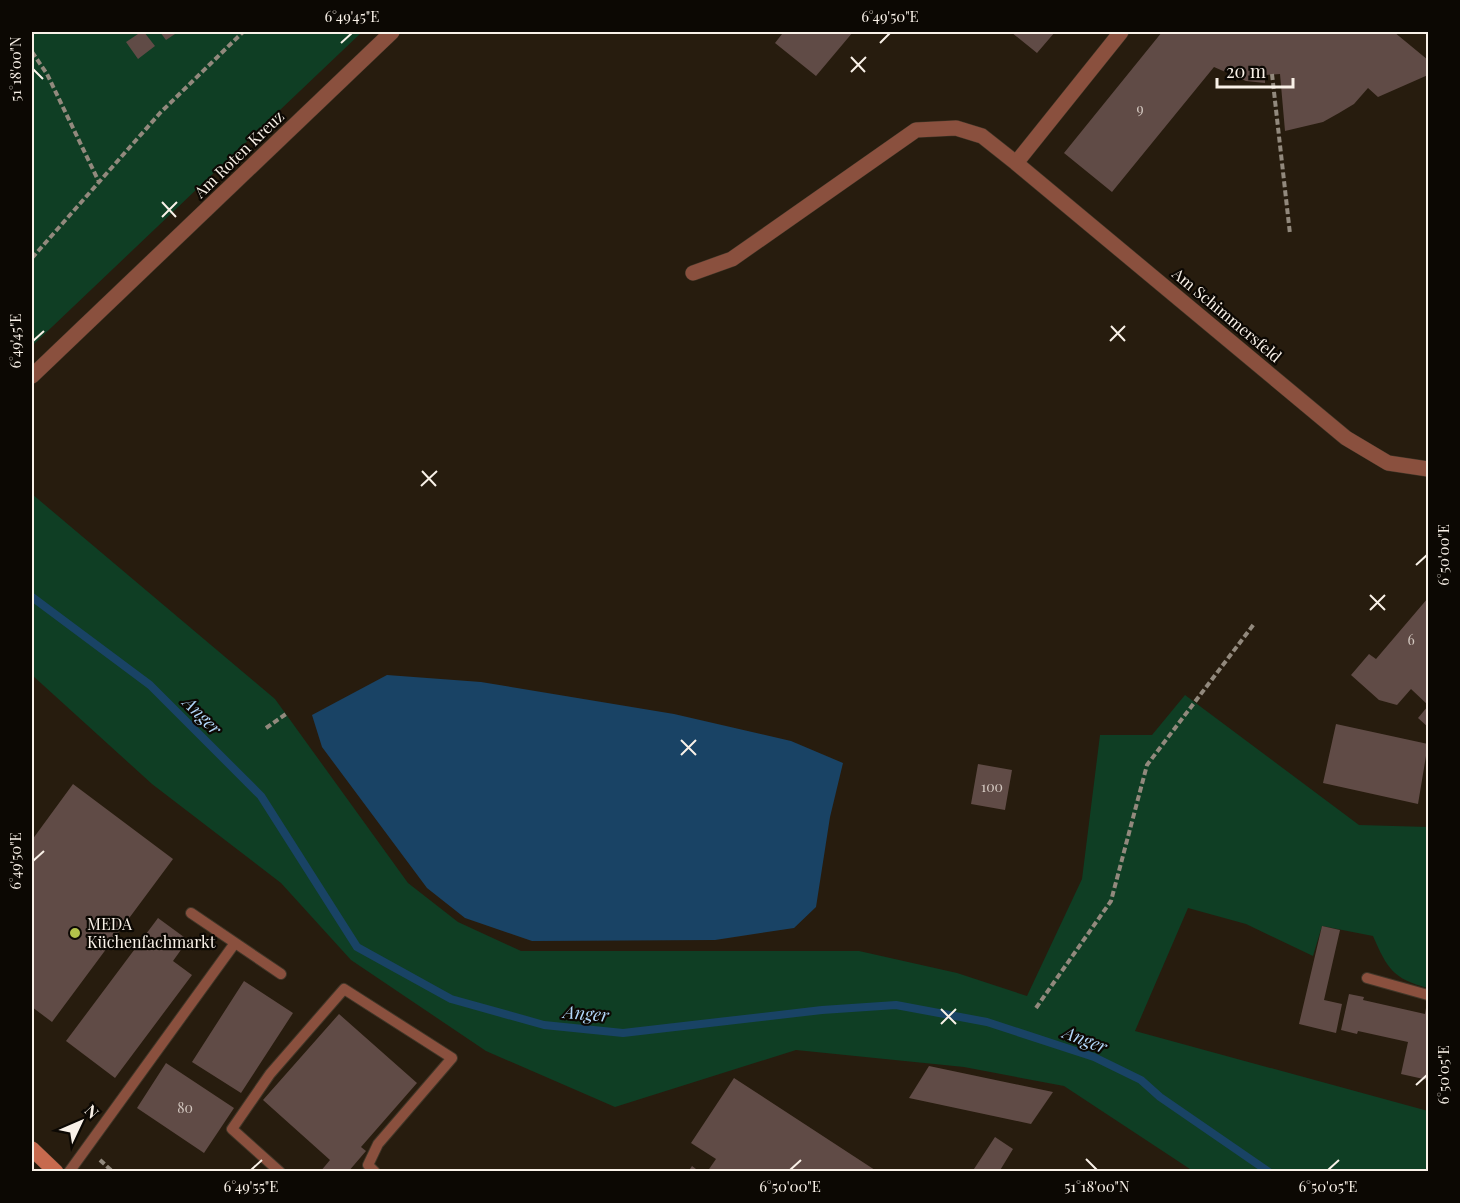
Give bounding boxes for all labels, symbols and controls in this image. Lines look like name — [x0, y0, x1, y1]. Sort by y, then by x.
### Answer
text: 6°49'45"E — [325, 6, 379, 26]
text: 6°49'50"E — [861, 6, 919, 26]
text: 51°18'00"N — [5, 36, 25, 102]
scale bar — [1217, 51, 1294, 89]
text: 20 m — [1226, 59, 1266, 83]
house number: 9 — [1136, 99, 1144, 118]
street label: Am Roten Kreuz — [189, 105, 288, 203]
street label: Am Schimmersfeld — [1168, 262, 1286, 367]
text: 6°49'45"E — [5, 314, 25, 368]
text: 6°50'00"E — [1433, 524, 1453, 586]
house number: 6 — [1407, 630, 1415, 649]
water label: Anger — [177, 689, 228, 741]
house number: 100 — [981, 777, 1003, 796]
text: 6°49'50"E — [5, 832, 25, 890]
place label: MEDA Küchenfachmarkt — [87, 913, 216, 952]
marker: MEDA Küchenfachmarkt — [68, 926, 82, 940]
water label: Anger — [561, 999, 611, 1027]
water label: Anger — [1058, 1019, 1112, 1059]
text: 6°50'05"E — [1433, 1045, 1453, 1105]
north arrow — [51, 1092, 111, 1152]
house number: 80 — [177, 1098, 193, 1117]
text: N — [81, 1100, 104, 1123]
text: 6°49'55"E — [224, 1176, 278, 1196]
text: 6°50'00"E — [759, 1176, 821, 1196]
text: 51°18'00"N — [1064, 1176, 1130, 1196]
text: 6°50'05"E — [1298, 1176, 1358, 1196]

